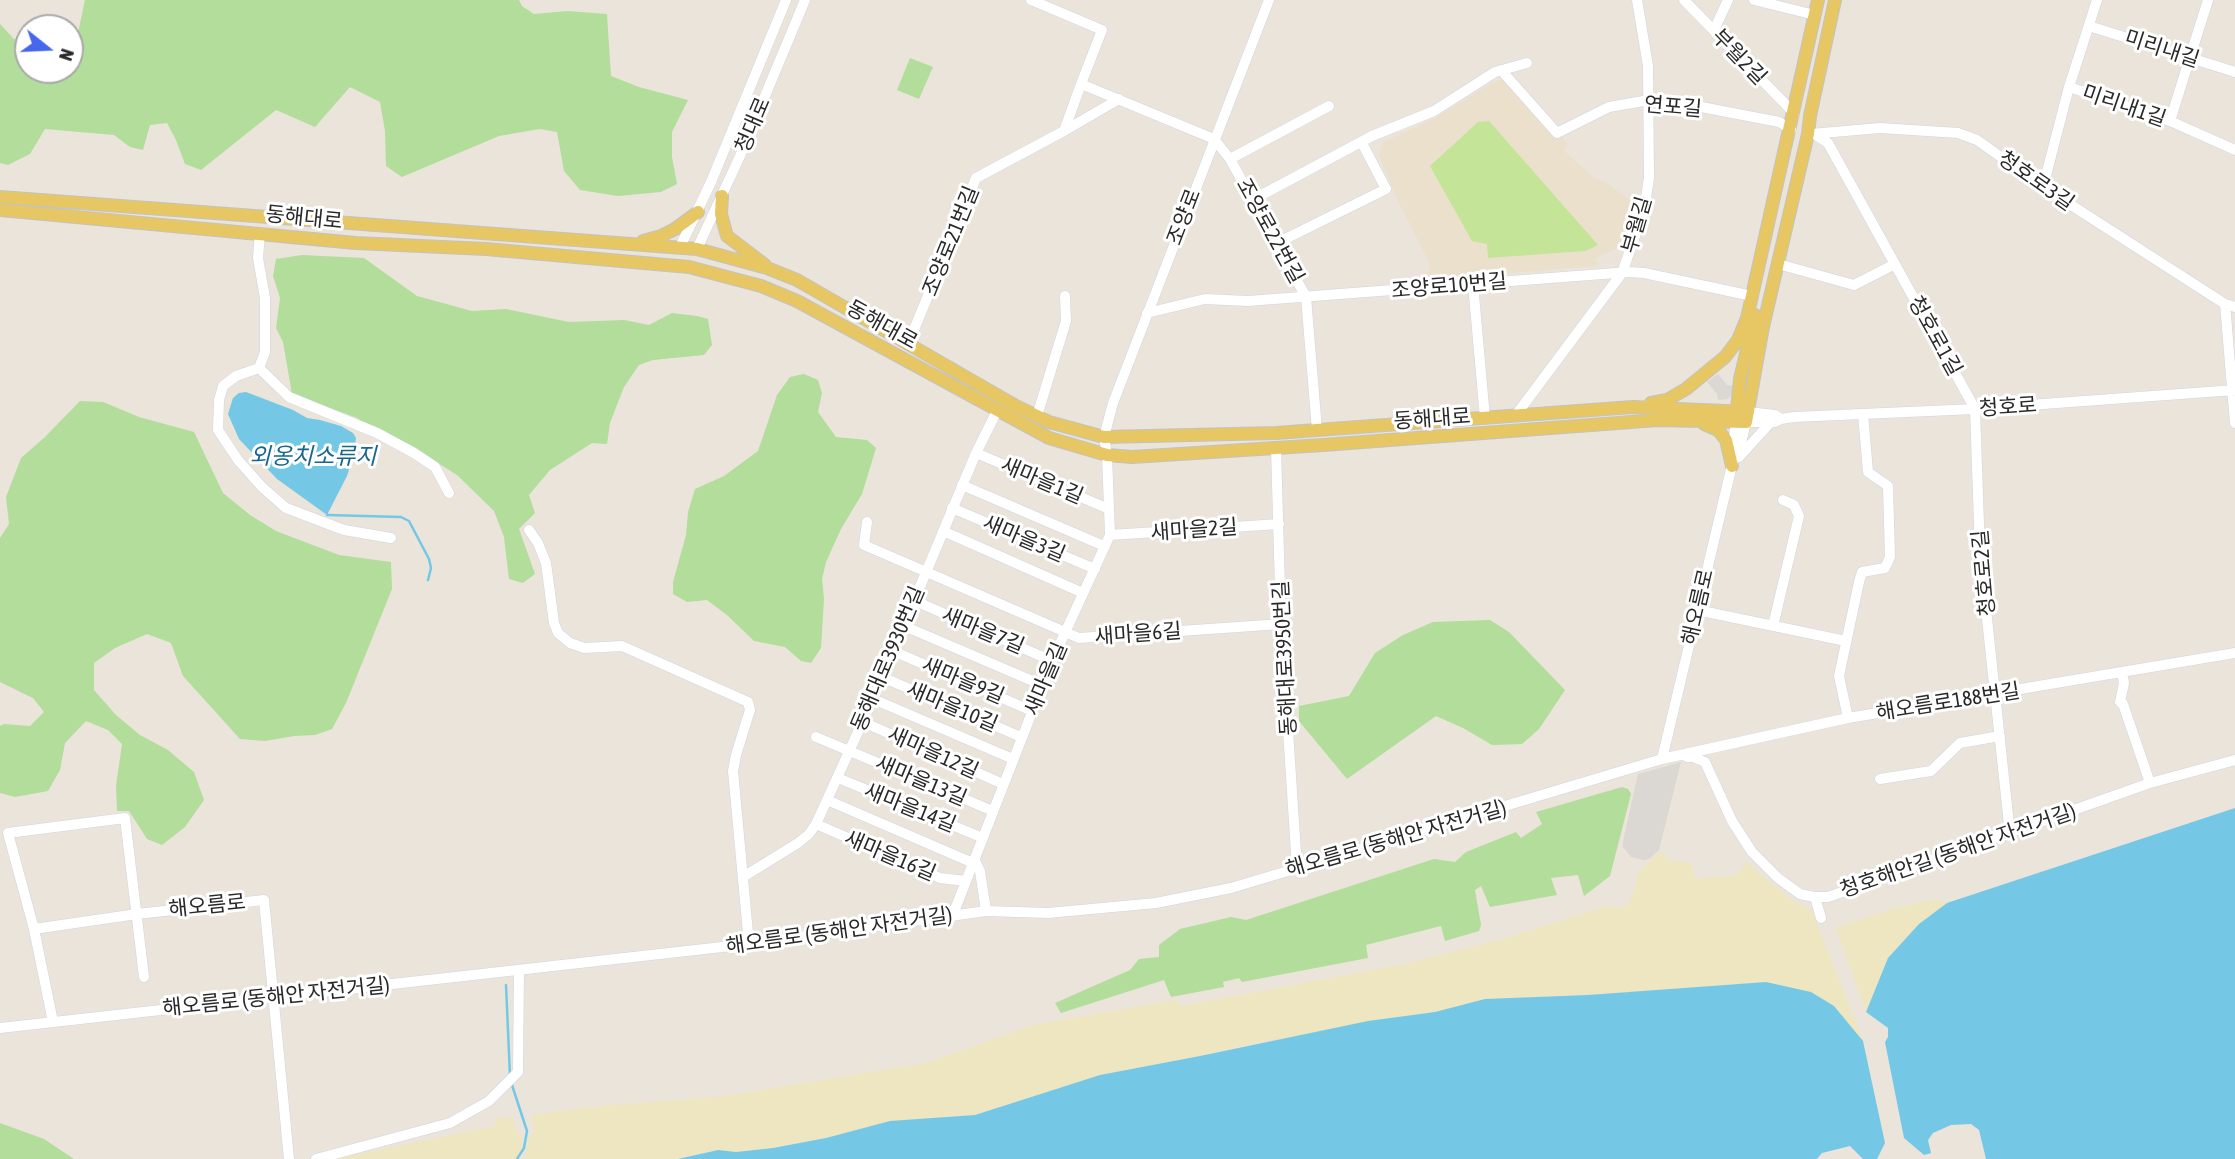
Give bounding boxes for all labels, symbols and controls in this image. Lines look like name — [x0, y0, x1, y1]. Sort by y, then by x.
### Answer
north arrow — [14, 14, 84, 84]
street label: 부월2길 — [1706, 24, 1772, 90]
street label: 미리내길 — [2121, 25, 2203, 73]
text: N — [55, 46, 79, 64]
street label: 미리내1길 — [2079, 80, 2169, 132]
street label: 연포길 — [1643, 92, 1703, 122]
street label: 청대로 — [730, 93, 776, 157]
street label: 청호로3길 — [1993, 146, 2079, 216]
street label: 조양로22번길 — [1231, 174, 1309, 288]
street label: 조양로21번길 — [918, 182, 984, 300]
street label: 조양로 — [1162, 185, 1206, 249]
street label: 부월길 — [1617, 194, 1657, 256]
street label: 동해대로 — [264, 201, 344, 235]
street label: 조양로10번길 — [1390, 268, 1508, 304]
street label: 청호로1길 — [1903, 292, 1967, 380]
street label: 동해대로 — [842, 295, 922, 355]
street label: 청호로 — [1978, 392, 2038, 422]
street label: 동해대로 — [1393, 404, 1471, 434]
water label: 외옹치소류지 — [250, 443, 376, 471]
street label: 새마을1길 — [997, 452, 1087, 510]
street label: 새마을3길 — [979, 510, 1069, 568]
street label: 새마을2길 — [1150, 514, 1238, 546]
street label: 청호로2길 — [1968, 528, 2000, 618]
street label: 해오름로 — [1677, 567, 1719, 647]
street label: 동해대로3950번길 — [1268, 580, 1302, 736]
street label: 동해대로3930번길 — [846, 583, 930, 735]
street label: 새마을7길 — [938, 602, 1028, 660]
street label: 새마을6길 — [1094, 618, 1182, 650]
street label: 새마을길 — [1019, 639, 1073, 719]
street label: 새마을9길 — [918, 652, 1008, 710]
street label: 새마을10길 — [902, 676, 1002, 738]
street label: 해오름로188번길 — [1874, 678, 2022, 726]
street label: 새마을12길 — [884, 722, 982, 784]
street label: 새마을13길 — [871, 750, 971, 812]
street label: 새마을14길 — [860, 778, 960, 838]
street label: 해오름로 (동해안 자전거길) — [1283, 795, 1509, 883]
street label: 청호해안길 (동해안 자전거길) — [1837, 799, 2079, 903]
street label: 새마을16길 — [840, 825, 940, 887]
street label: 해오름로 — [167, 889, 247, 923]
street label: 해오름로 (동해안 자전거길) — [724, 903, 954, 959]
street label: 해오름로 (동해안 자전거길) — [161, 973, 391, 1021]

